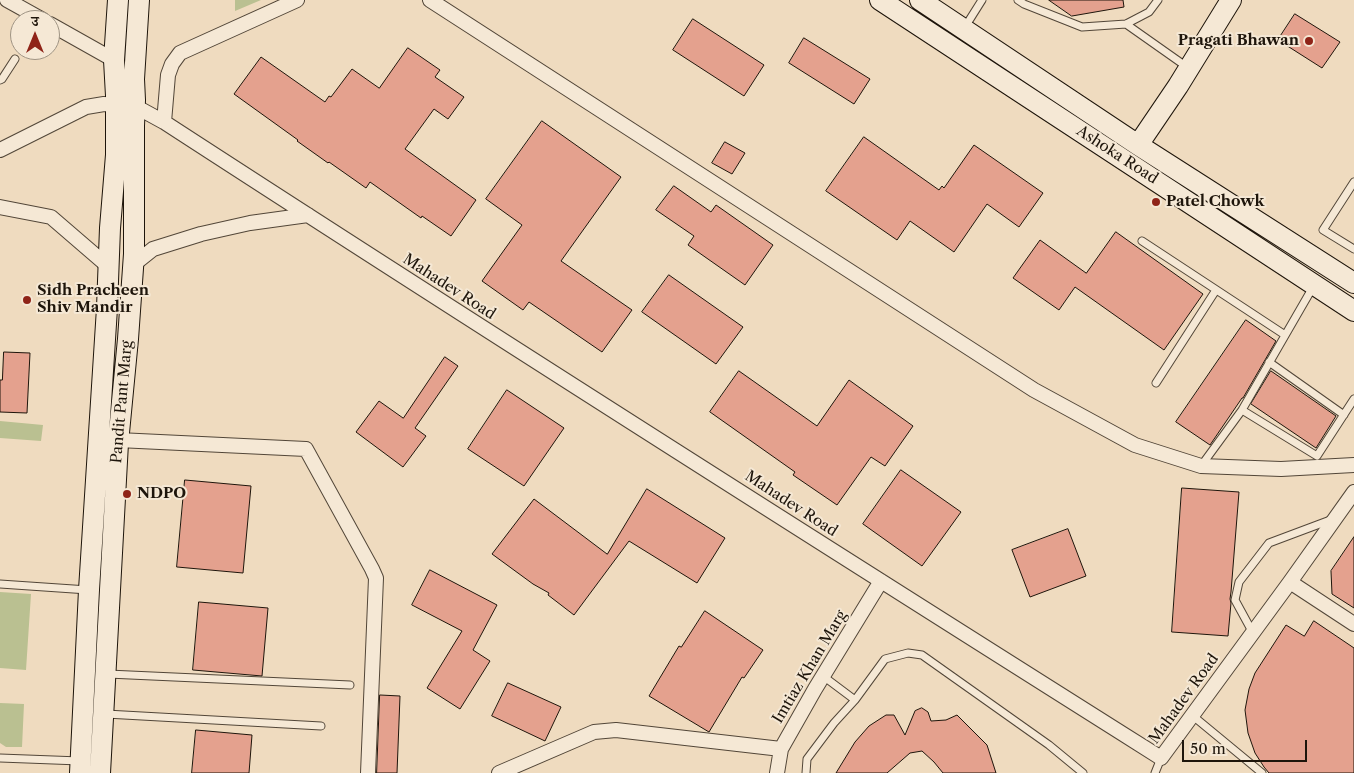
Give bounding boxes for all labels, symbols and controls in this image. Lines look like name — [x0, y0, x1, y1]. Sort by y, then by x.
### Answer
north arrow — [10, 10, 60, 60]
text: उ — [31, 12, 39, 30]
place label: Pragati Bhawan — [1178, 32, 1299, 50]
marker: Pragati Bhawan — [1303, 35, 1315, 47]
street label: Ashoka Road — [1073, 122, 1161, 188]
place label: Patel Chowk — [1166, 193, 1264, 211]
marker: Patel Chowk — [1150, 196, 1162, 208]
street label: Mahadev Road — [399, 250, 499, 324]
place label: Sidh Pracheen Shiv Mandir — [37, 282, 149, 317]
marker: Sidh Pracheen Shiv Mandir — [21, 294, 33, 306]
street label: Pandit Pant Marg — [108, 340, 136, 464]
street label: Mahadev Road — [741, 467, 841, 541]
place label: NDPO — [137, 485, 186, 503]
marker: NDPO — [121, 488, 133, 500]
street label: Imtiaz Khan Marg — [769, 607, 851, 727]
street label: Mahadev Road — [1145, 651, 1223, 747]
scale bar — [1184, 730, 1309, 762]
text: 50 m — [1190, 739, 1226, 758]

